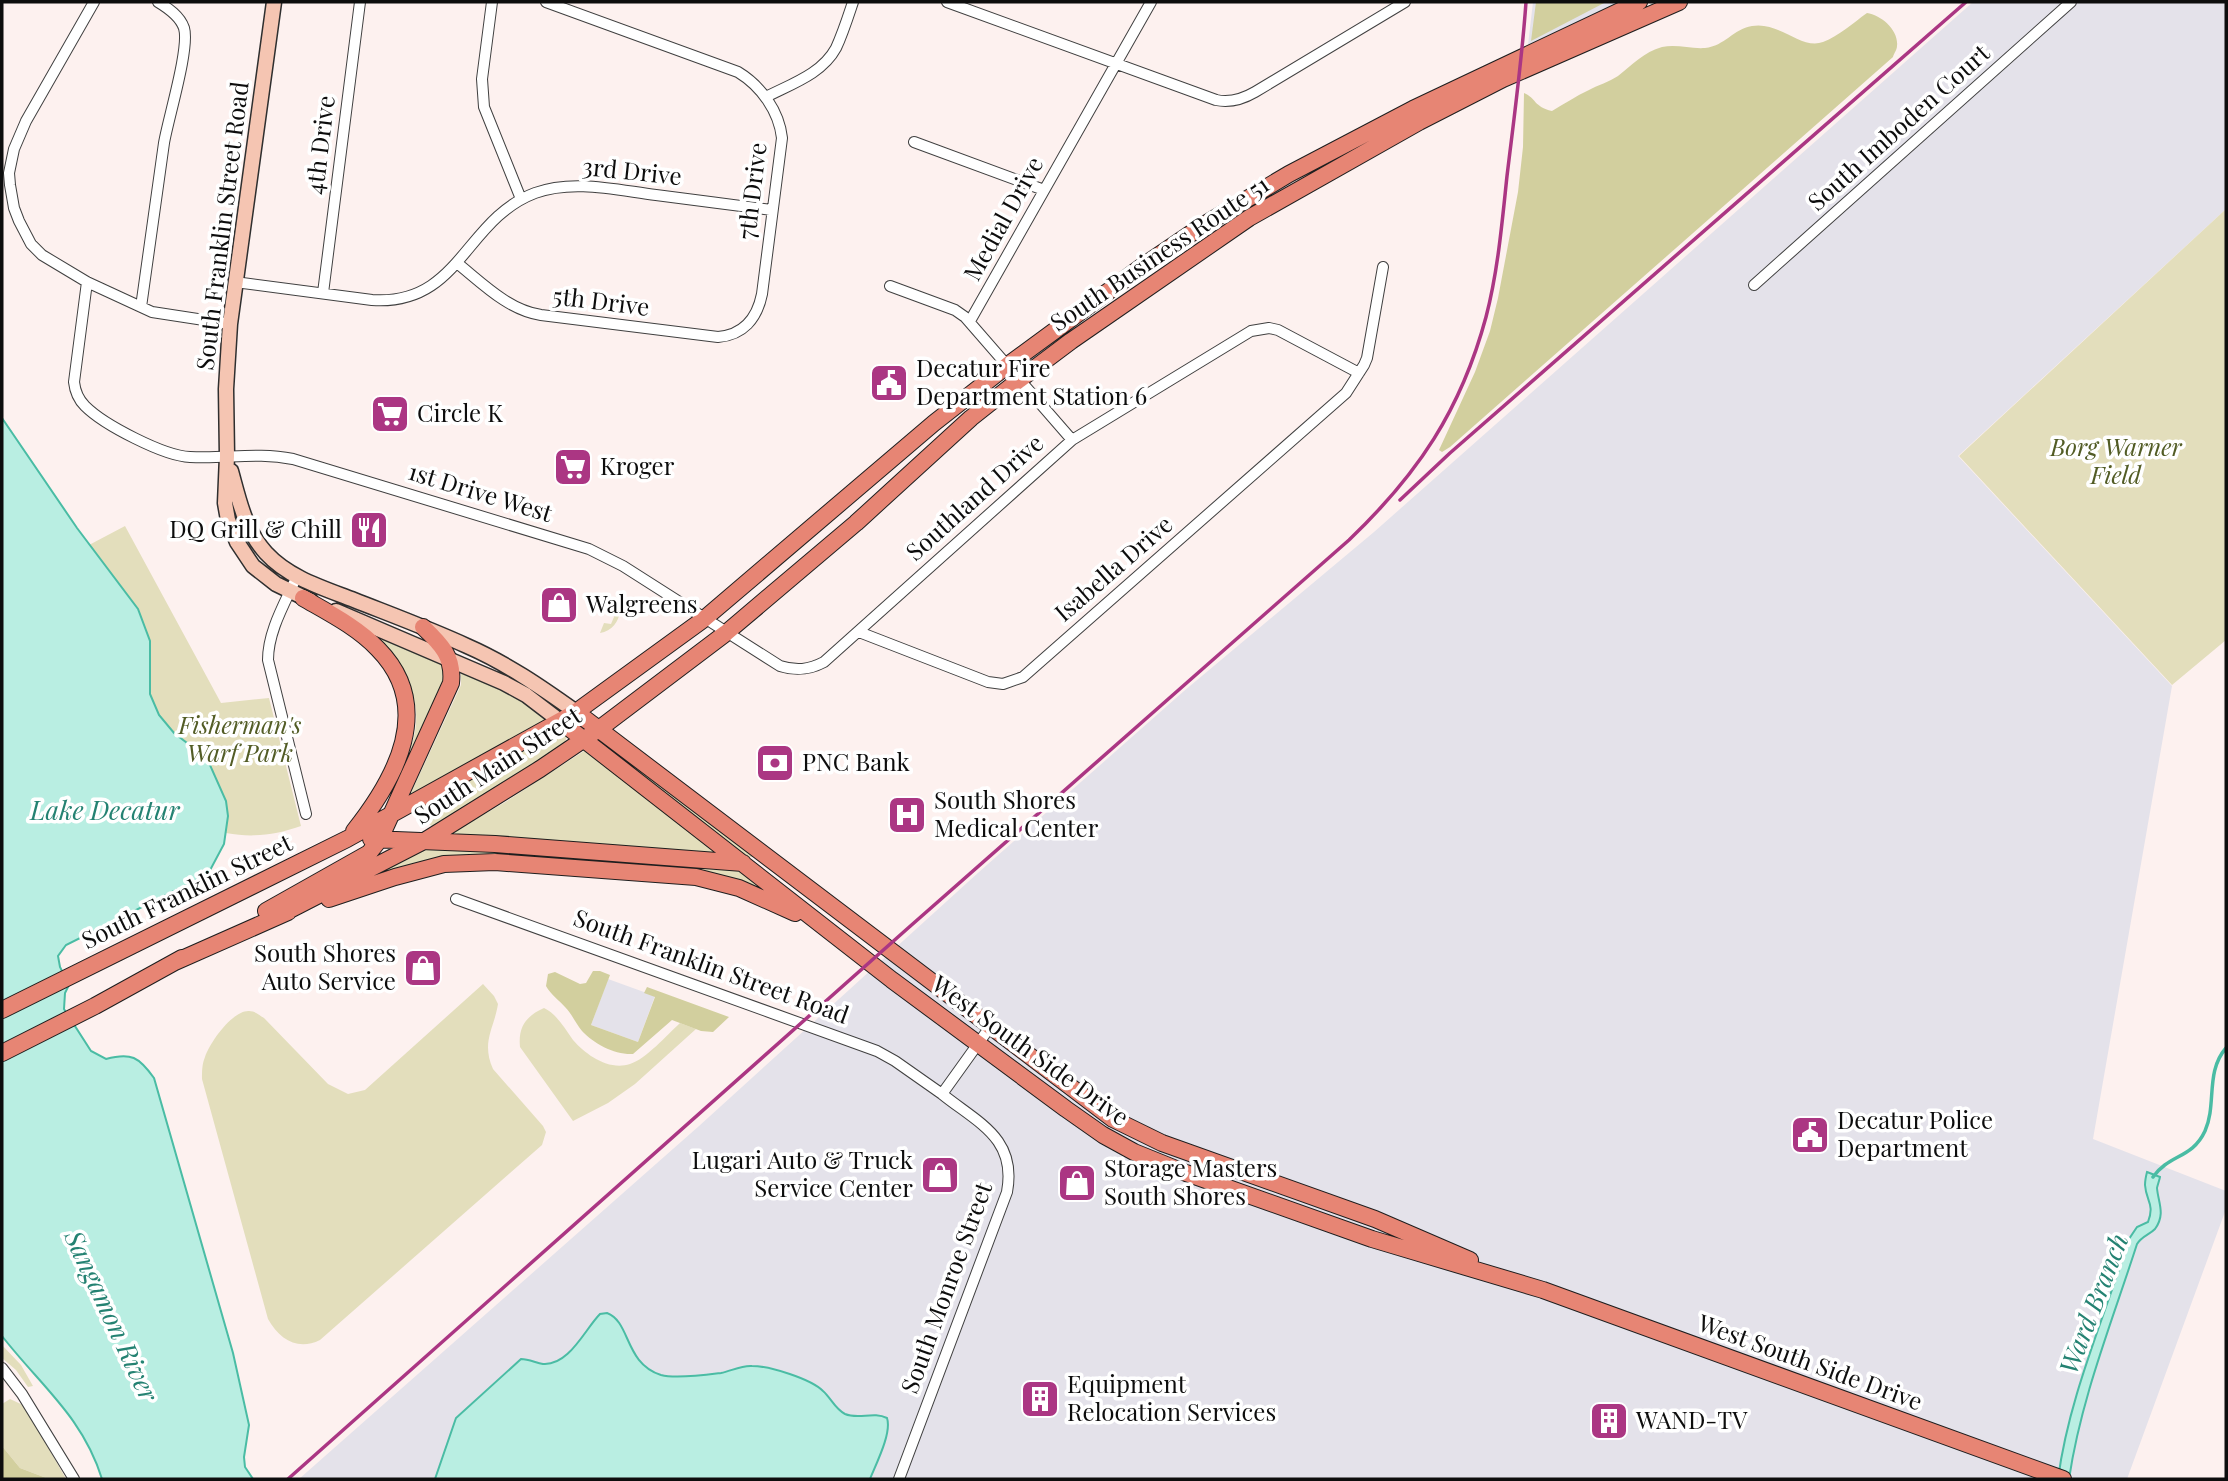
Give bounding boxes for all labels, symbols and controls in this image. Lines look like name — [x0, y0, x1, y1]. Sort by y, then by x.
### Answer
street label: South Imboden Court — [1800, 36, 1996, 217]
street label: South Franklin Street Road — [187, 80, 255, 372]
street label: 4th Drive — [297, 94, 341, 196]
street label: 7th Drive — [729, 141, 773, 241]
street label: 3rd Drive — [581, 149, 683, 191]
street label: Medial Drive — [955, 150, 1049, 286]
street label: South Business Route 51 — [1043, 167, 1275, 338]
street label: 5th Drive — [551, 278, 651, 322]
place label: Decatur Fire Department Station 6 — [916, 351, 1147, 411]
public building icon: Decatur Fire Department Station 6 — [868, 362, 910, 404]
supermarket icon: Circle K — [369, 393, 411, 435]
place label: Circle K — [417, 396, 503, 428]
street label: Southland Drive — [898, 426, 1049, 567]
park label: Borg Warner Field — [2049, 430, 2183, 490]
supermarket icon: Kroger — [552, 446, 594, 488]
place label: Kroger — [600, 449, 675, 481]
street label: 1st Drive West — [405, 454, 557, 528]
street label: Isabella Drive — [1047, 507, 1178, 628]
restaurant icon: DQ Grill & Chill — [348, 509, 390, 551]
place label: DQ Grill & Chill — [169, 512, 342, 544]
shop icon: Walgreens — [538, 584, 580, 626]
place label: Walgreens — [585, 587, 698, 619]
street label: South Main Street — [407, 698, 587, 830]
park label: Fisherman's Warf Park — [178, 708, 301, 768]
bank icon: PNC Bank — [754, 742, 796, 784]
place label: PNC Bank — [802, 745, 911, 777]
place label: South Shores Medical Center — [934, 783, 1099, 843]
water label: Lake Decatur — [29, 792, 181, 827]
hospital icon: South Shores Medical Center — [886, 794, 928, 836]
street label: South Franklin Street — [76, 825, 297, 955]
street label: South Franklin Street Road — [570, 900, 854, 1030]
place label: South Shores Auto Service — [254, 936, 396, 996]
shop icon: South Shores Auto Service — [402, 947, 444, 989]
street label: West South Side Drive — [925, 966, 1136, 1132]
place label: Decatur Police Department — [1837, 1103, 1993, 1163]
public building icon: Decatur Police Department — [1789, 1114, 1831, 1156]
place label: Lugari Auto & Truck Service Center — [692, 1143, 914, 1203]
place label: Storage Masters South Shores — [1104, 1151, 1277, 1211]
shop icon: Lugari Auto & Truck Service Center — [919, 1154, 961, 1196]
shop icon: Storage Masters South Shores — [1056, 1162, 1098, 1204]
street label: South Monroe Street — [892, 1177, 998, 1397]
water label: Sangamon River — [57, 1223, 168, 1407]
water label: Ward Branch — [2050, 1228, 2135, 1379]
street label: West South Side Drive — [1693, 1305, 1927, 1417]
place label: Equipment Relocation Services — [1067, 1367, 1276, 1427]
building icon: Equipment Relocation Services — [1019, 1378, 1061, 1420]
building icon: WAND-TV — [1588, 1400, 1630, 1442]
place label: WAND-TV — [1635, 1403, 1748, 1435]

